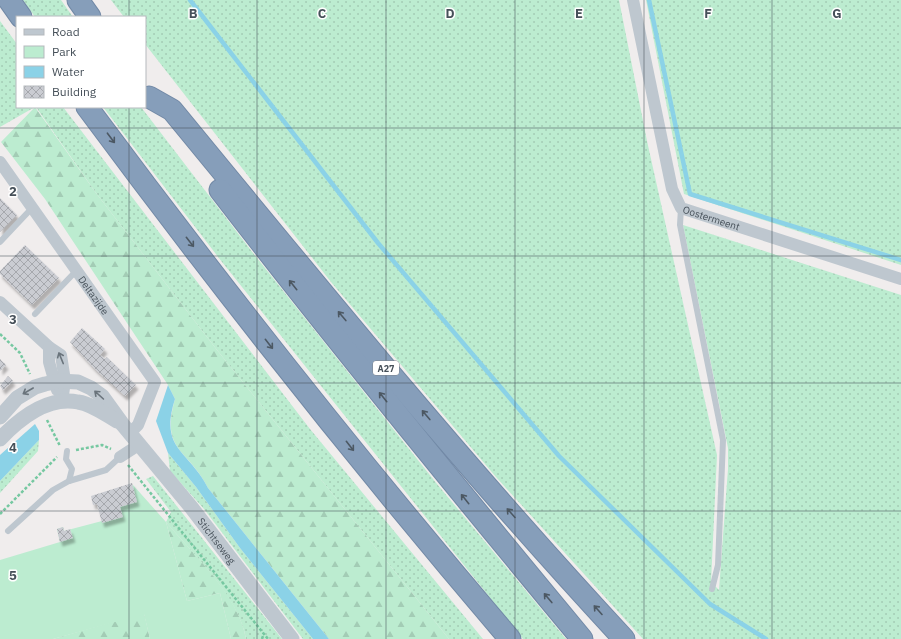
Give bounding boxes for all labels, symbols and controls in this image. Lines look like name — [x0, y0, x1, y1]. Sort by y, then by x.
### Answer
text: B — [189, 5, 198, 22]
text: C — [318, 5, 327, 22]
text: D — [445, 5, 455, 22]
text: E — [575, 5, 583, 22]
text: F — [704, 5, 712, 22]
text: G — [832, 5, 842, 22]
legend — [16, 16, 146, 108]
text: Road — [52, 24, 80, 39]
text: Park — [52, 44, 77, 59]
text: Water — [52, 64, 85, 79]
text: Building — [52, 84, 97, 99]
one-way arrow — [106, 133, 115, 144]
text: 2 — [9, 183, 17, 200]
street label: Oostermeent — [681, 203, 742, 233]
one-way arrow — [185, 236, 194, 247]
street label: Deltazijde — [76, 273, 112, 318]
one-way arrow — [289, 280, 298, 290]
text: 3 — [9, 311, 17, 328]
one-way arrow — [337, 311, 346, 322]
one-way arrow — [265, 339, 274, 350]
one-way arrow — [56, 352, 64, 364]
road number: A27 — [373, 361, 399, 375]
one-way arrow — [22, 387, 34, 395]
one-way arrow — [94, 390, 104, 400]
one-way arrow — [379, 392, 388, 403]
one-way arrow — [421, 410, 430, 421]
text: 4 — [9, 439, 17, 456]
one-way arrow — [345, 441, 354, 452]
one-way arrow — [460, 493, 469, 504]
one-way arrow — [507, 508, 516, 518]
street label: Stichtseweg — [195, 515, 239, 567]
text: 5 — [9, 567, 17, 584]
one-way arrow — [543, 593, 552, 604]
one-way arrow — [593, 605, 603, 615]

